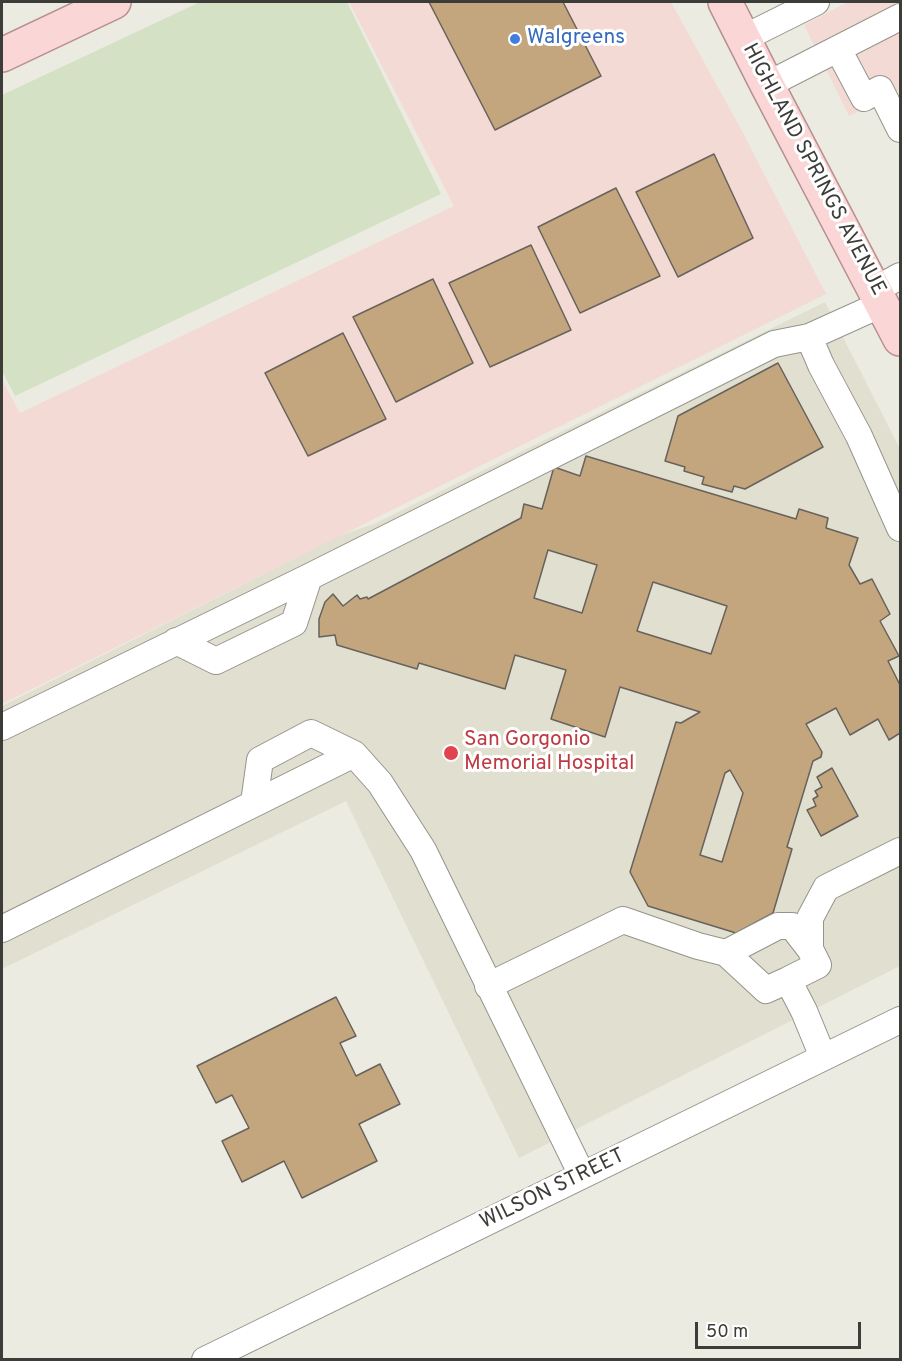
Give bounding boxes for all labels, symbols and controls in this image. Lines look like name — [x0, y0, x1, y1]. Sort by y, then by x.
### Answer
place label: Walgreens — [527, 26, 625, 52]
marker: Walgreens — [508, 32, 522, 46]
street label: HIGHLAND SPRINGS AVENUE — [736, 40, 890, 300]
place label: San Gorgonio Memorial Hospital — [464, 728, 635, 778]
marker: San Gorgonio Memorial Hospital — [442, 744, 460, 762]
street label: WILSON STREET — [476, 1144, 630, 1236]
scale bar — [698, 1310, 864, 1348]
text: 50 m — [706, 1321, 748, 1344]

